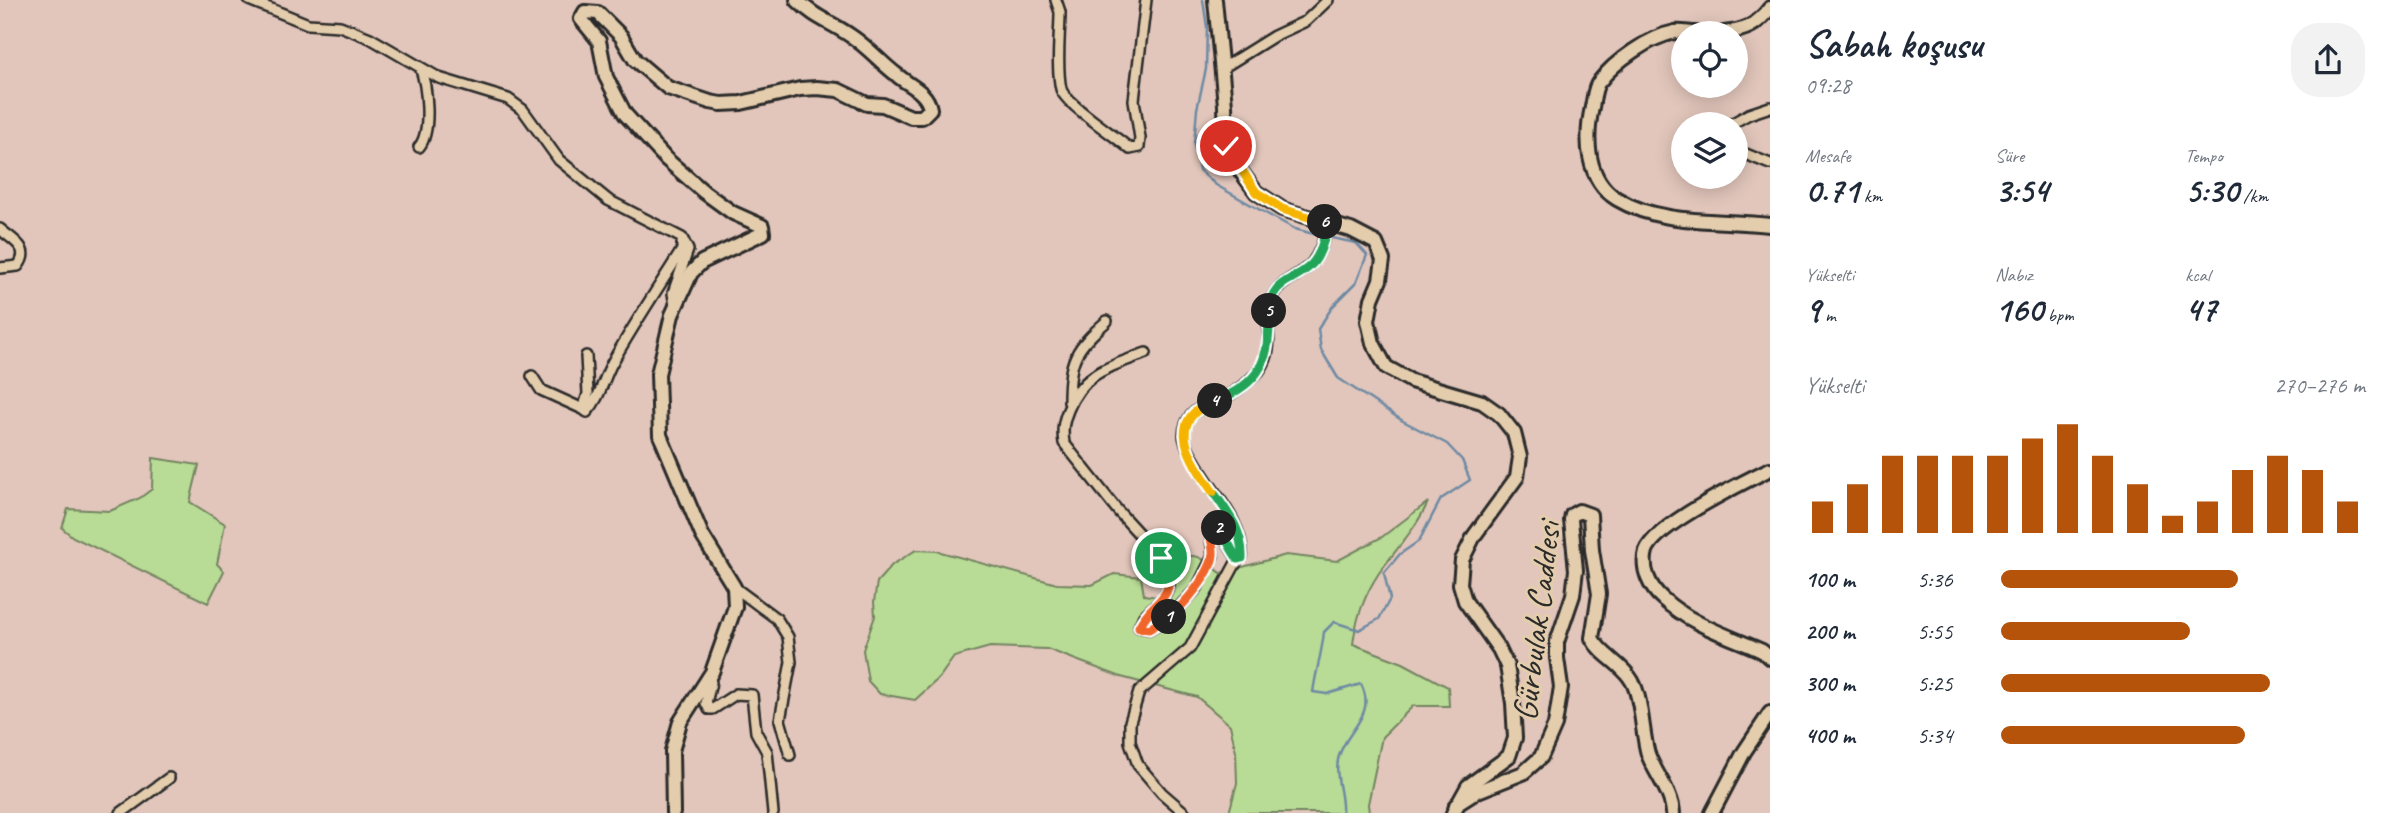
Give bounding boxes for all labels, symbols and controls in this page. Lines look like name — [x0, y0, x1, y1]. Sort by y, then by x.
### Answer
map controls — [1671, 21, 1748, 189]
button: locate — [1671, 21, 1748, 98]
text: Sabah koşusu — [1805, 21, 1982, 68]
button: share — [2291, 23, 2365, 97]
text: 09:28 — [1805, 71, 1851, 100]
button: layers — [1671, 112, 1748, 189]
pin — [1196, 116, 1256, 176]
icon: check — [1207, 127, 1245, 165]
text: Mesafe — [1805, 144, 1851, 168]
text: Süre — [1995, 144, 2024, 168]
text: Tempo — [2185, 144, 2223, 168]
text: 0.71 — [1805, 168, 1859, 213]
text: 3:54 — [1995, 168, 2049, 213]
text: 5:30 — [2185, 168, 2239, 213]
text: km — [1859, 184, 1882, 208]
text: /km — [2239, 184, 2268, 208]
pin: 6 — [1308, 204, 1342, 240]
text: 6 — [1320, 209, 1329, 233]
text: Yükselti — [1805, 263, 1854, 287]
text: Nabız — [1995, 263, 2033, 287]
text: kcal — [2185, 263, 2210, 287]
text: 9 — [1805, 287, 1820, 332]
text: 160 — [1995, 287, 2043, 332]
text: 47 — [2185, 287, 2216, 332]
pin: 5 — [1252, 294, 1286, 328]
text: 5 — [1264, 298, 1273, 322]
text: m — [1820, 303, 1836, 327]
text: bpm — [2043, 303, 2074, 327]
text: Yükselti — [1805, 371, 1865, 400]
text: 270–276 m — [2274, 371, 2365, 400]
pin: 4 — [1198, 384, 1232, 418]
text: 4 — [1210, 388, 1219, 412]
pin: 2 — [1202, 510, 1236, 546]
text: 2 — [1214, 515, 1223, 539]
street label: Gürbulak Caddesi — [1502, 515, 1572, 723]
pin — [1131, 528, 1191, 588]
icon: arrive — [1142, 539, 1180, 577]
text: 100 m — [1805, 565, 1855, 594]
text: 5:36 — [1917, 565, 1953, 594]
pin: 1 — [1152, 600, 1186, 634]
text: 1 — [1164, 604, 1173, 628]
text: 200 m — [1805, 617, 1855, 646]
text: 5:55 — [1917, 617, 1953, 646]
text: 300 m — [1805, 669, 1855, 698]
text: 5:25 — [1917, 669, 1953, 698]
text: 400 m — [1805, 721, 1855, 750]
text: 5:34 — [1917, 721, 1953, 750]

